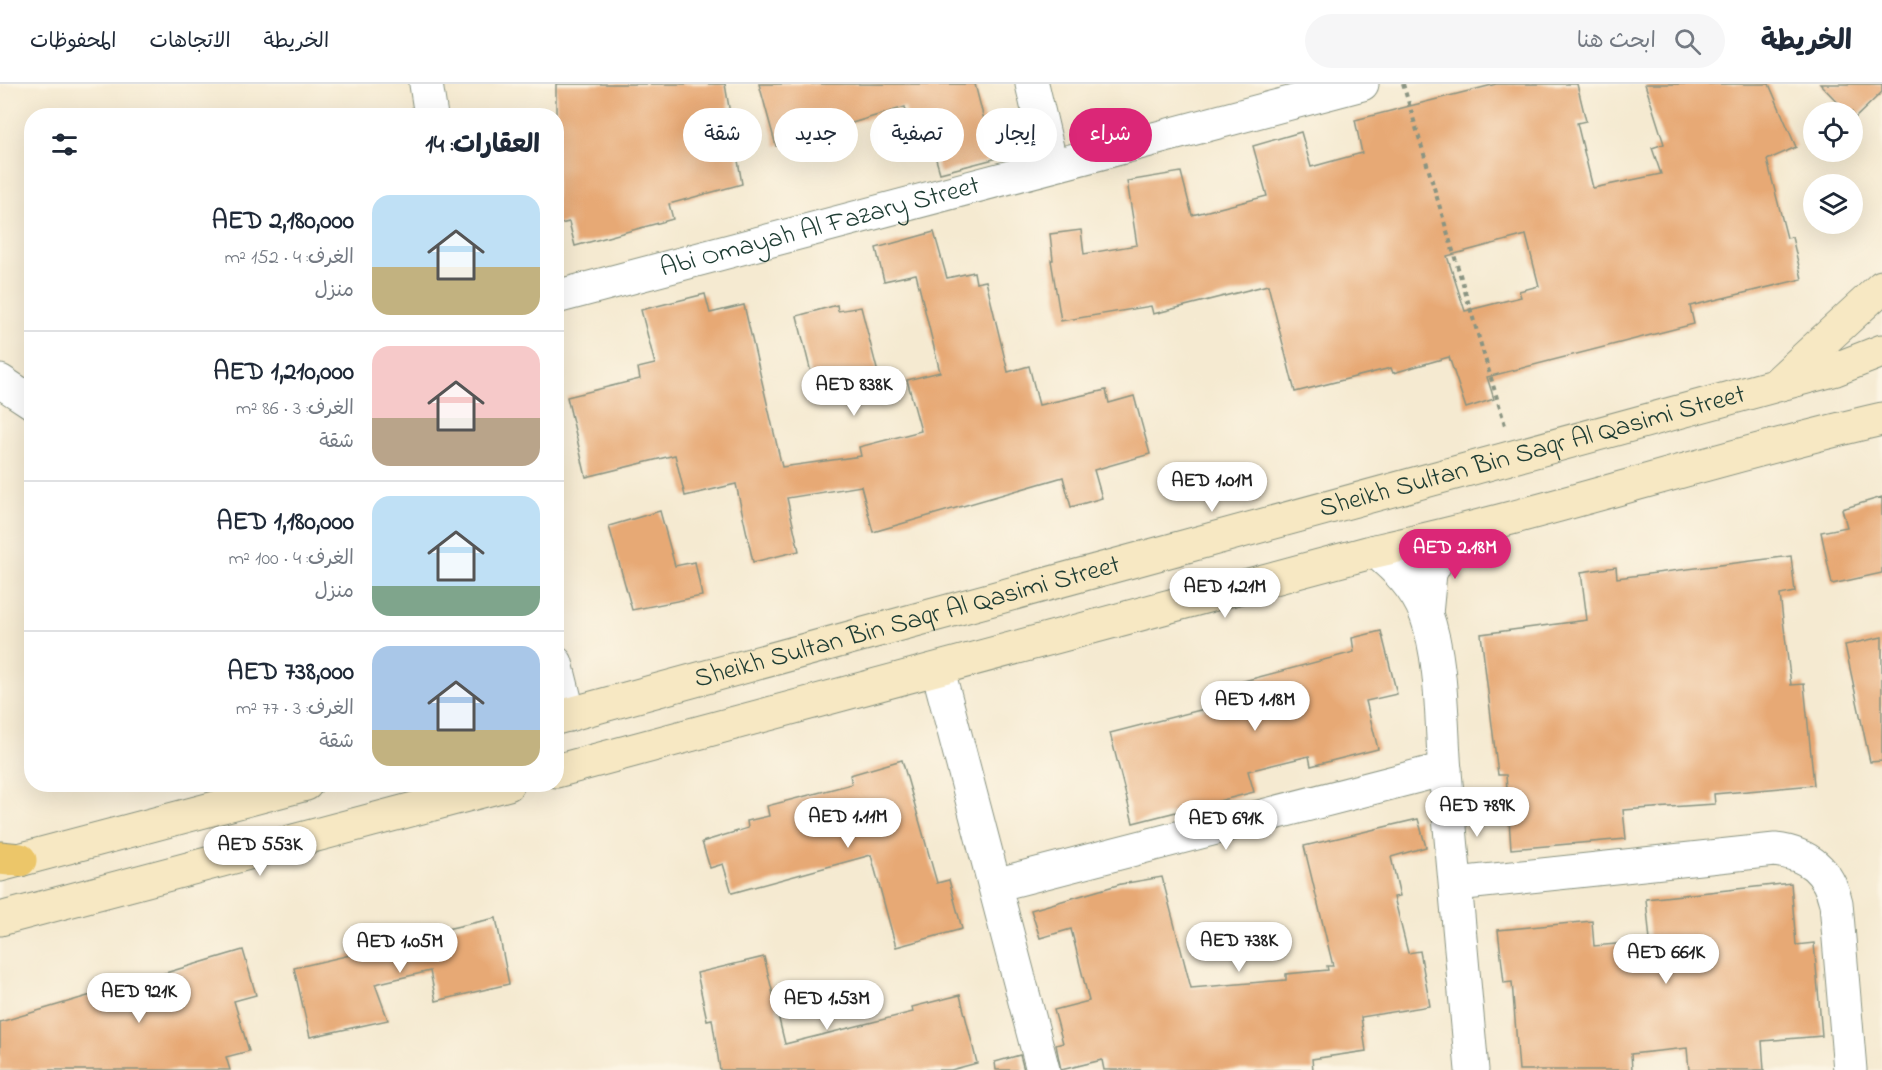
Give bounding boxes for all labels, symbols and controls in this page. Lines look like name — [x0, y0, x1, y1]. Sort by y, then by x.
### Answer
search box — [1305, 14, 1725, 68]
text: الخريطة — [1761, 22, 1852, 63]
icon: search — [1671, 25, 1704, 58]
text: ابحث هنا — [1577, 26, 1656, 58]
text: المحفوظات — [30, 27, 116, 57]
text: الاتجاهات — [149, 27, 231, 57]
text: الخريطة — [264, 27, 329, 57]
map controls — [1803, 102, 1863, 234]
button: locate — [1803, 102, 1863, 162]
chip: شقة — [683, 108, 762, 162]
chip: جديد — [774, 108, 858, 162]
chip: تصفية — [870, 108, 964, 162]
chip: إيجار — [976, 108, 1057, 162]
chip: شراء — [1069, 108, 1152, 162]
text: العقارات: 14 — [425, 127, 540, 165]
icon: filters — [48, 128, 81, 161]
street label: Abi Omayah Al Fazary Street — [656, 166, 984, 288]
button: layers — [1803, 174, 1863, 234]
text: AED 2,180,000 — [212, 203, 354, 241]
icon: home — [420, 219, 492, 291]
text: الغرف: 4 · 152 m² — [224, 244, 354, 273]
text: منزل — [315, 277, 354, 306]
text: AED 1,210,000 — [213, 354, 354, 392]
pin: AED 838K — [792, 366, 916, 417]
icon: home — [420, 370, 492, 442]
text: AED 838K — [815, 371, 893, 400]
street label: Sheikh Sultan Bin Saqr Al Qasimi Street — [1315, 375, 1750, 528]
text: الغرف: 3 · 86 m² — [236, 395, 354, 424]
text: شقة — [319, 428, 354, 457]
pin: AED 1.01M — [1143, 462, 1281, 513]
text: AED 1.01M — [1171, 467, 1253, 496]
text: AED 1,180,000 — [216, 504, 354, 542]
icon: home — [420, 520, 492, 592]
pin: AED 2.18M — [1386, 529, 1524, 580]
text: AED 2.18M — [1413, 534, 1497, 563]
text: الغرف: 4 · 100 m² — [229, 545, 354, 574]
street label: Sheikh Sultan Bin Saqr Al Qasimi Street — [690, 546, 1125, 699]
pin: AED 1.21M — [1156, 568, 1294, 619]
text: AED 1.21M — [1184, 573, 1267, 602]
text: منزل — [315, 578, 354, 607]
text: AED 738,000 — [227, 654, 354, 692]
icon: home — [420, 670, 492, 742]
pin: AED 1.18M — [1186, 681, 1324, 732]
text: AED 1.18M — [1215, 686, 1295, 715]
text: الغرف: 3 · 77 m² — [236, 695, 354, 724]
text: شقة — [319, 728, 354, 757]
pin: AED 789K — [1415, 787, 1539, 838]
text: AED 789K — [1439, 792, 1515, 821]
pin: AED 1.11M — [779, 798, 917, 849]
pin: AED 691K — [1164, 800, 1288, 851]
text: AED 1.11M — [808, 803, 888, 832]
text: AED 691K — [1189, 805, 1264, 834]
pin: AED 553K — [198, 826, 322, 877]
text: AED 553K — [218, 831, 302, 860]
pin: AED 738K — [1177, 922, 1301, 973]
pin: AED 1.05M — [331, 923, 469, 974]
text: AED 738K — [1200, 927, 1278, 956]
text: AED 1.05M — [357, 928, 443, 957]
pin: AED 661K — [1604, 934, 1728, 985]
text: AED 661K — [1627, 939, 1705, 968]
pin: AED 921K — [77, 973, 201, 1024]
text: AED 921K — [101, 978, 177, 1007]
pin: AED 1.53M — [758, 980, 896, 1031]
text: AED 1.53M — [784, 985, 870, 1014]

